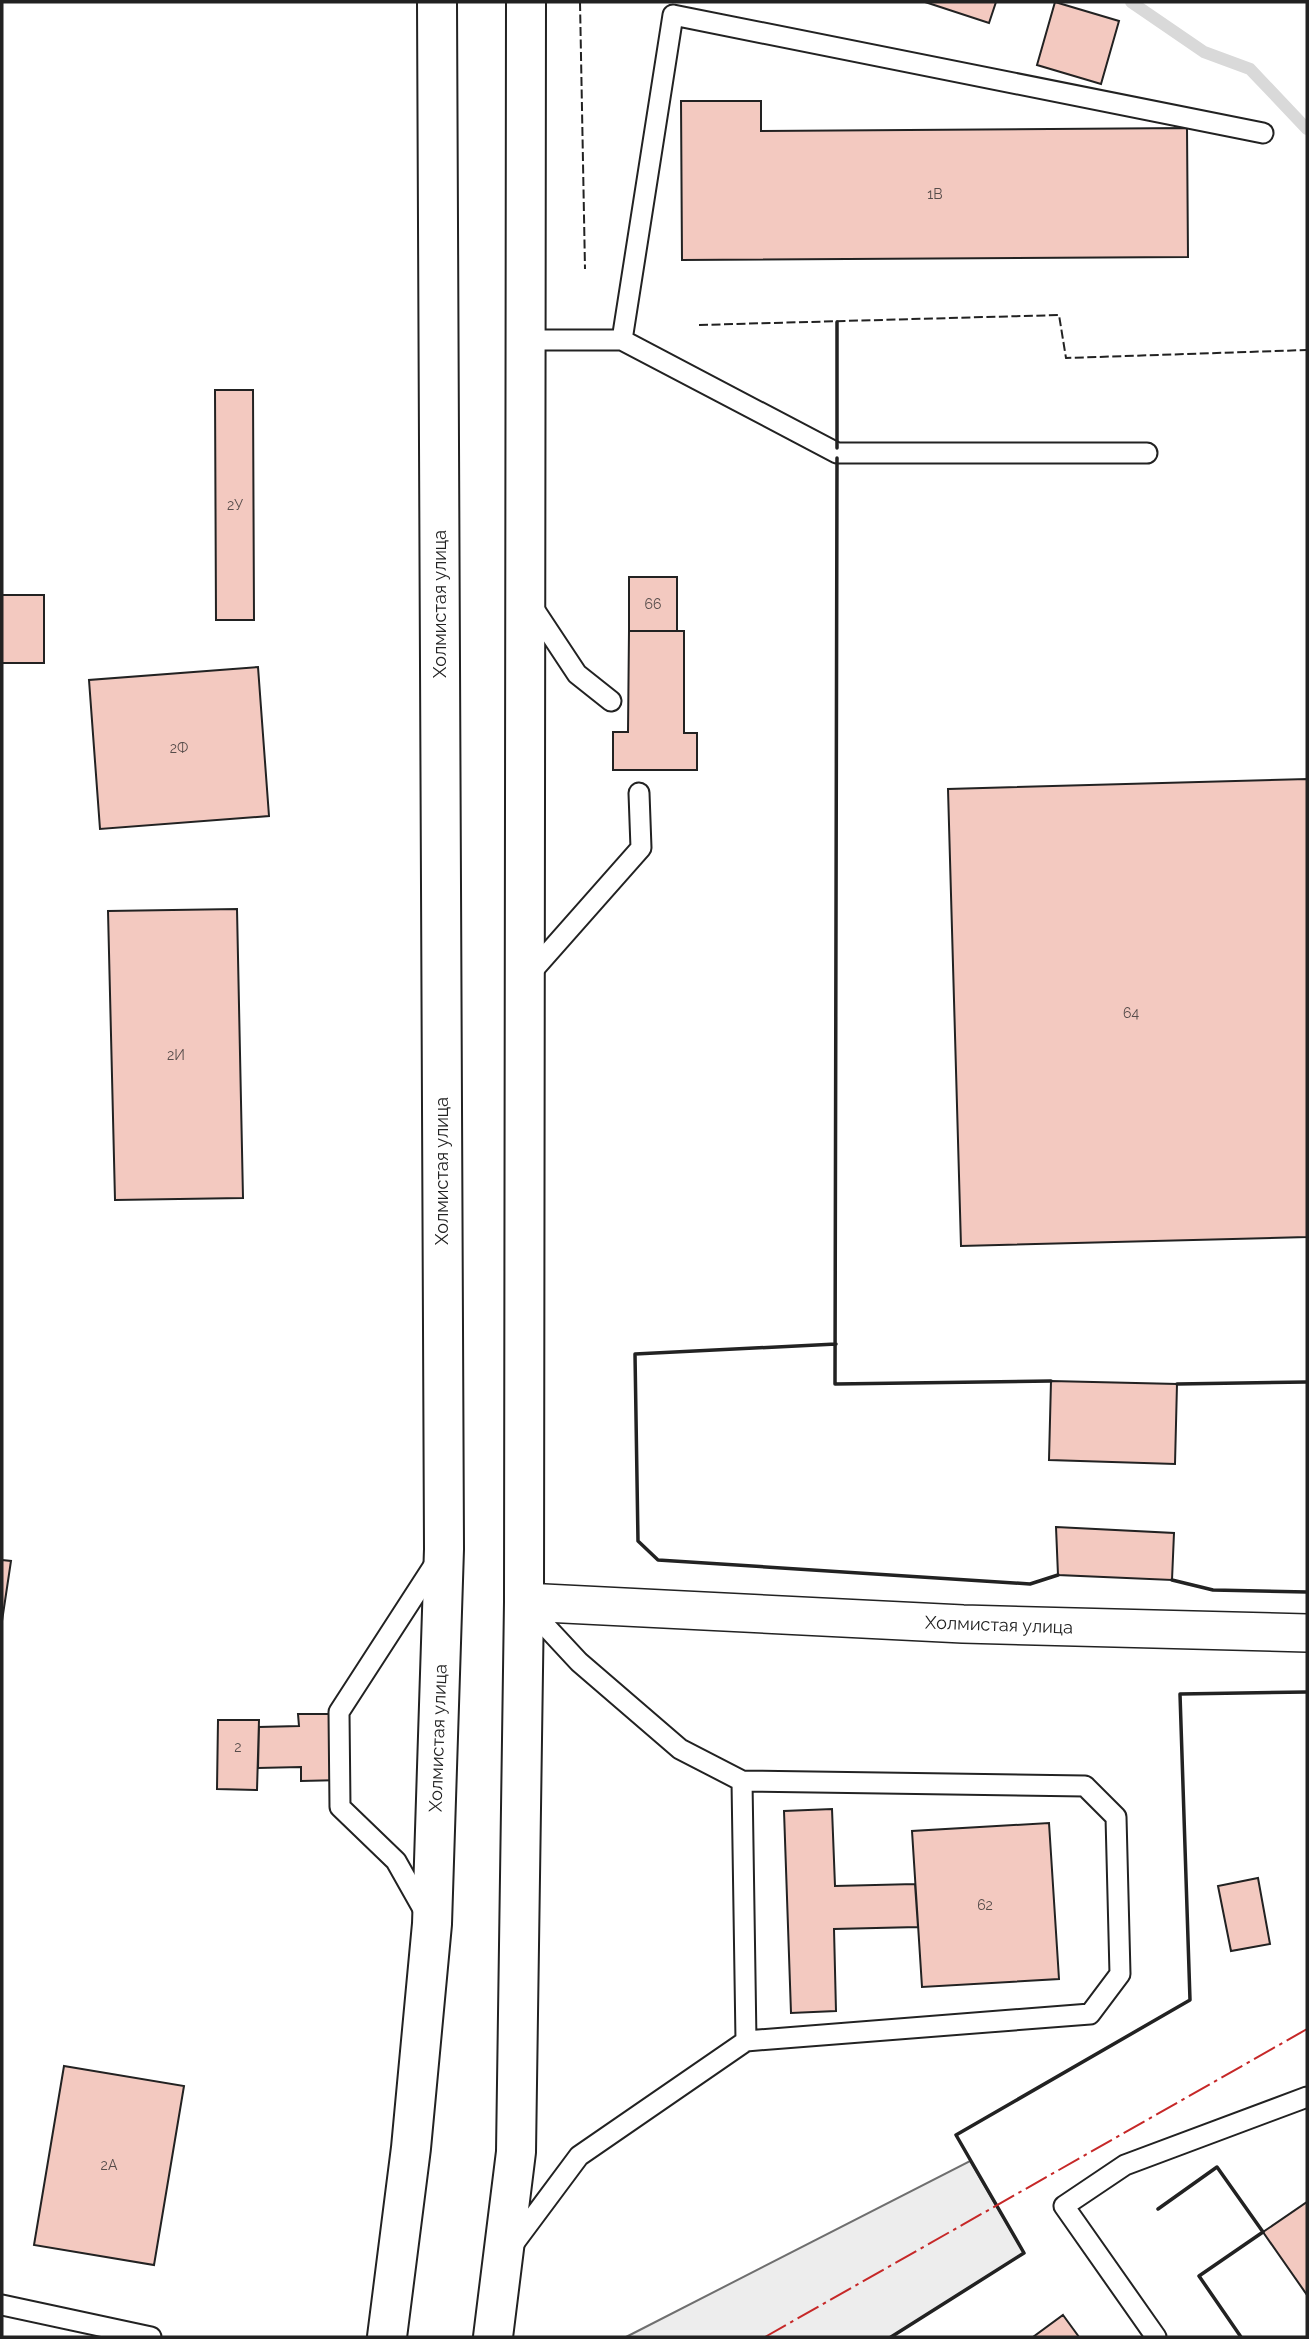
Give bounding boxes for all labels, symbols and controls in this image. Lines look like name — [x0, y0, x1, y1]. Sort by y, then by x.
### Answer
house number: 1В — [927, 186, 943, 202]
house number: 2У — [227, 497, 243, 513]
street label: Холмистая улица — [429, 530, 450, 678]
house number: 66 — [645, 596, 661, 612]
house number: 2Ф — [170, 740, 188, 756]
house number: 64 — [1123, 1005, 1139, 1021]
house number: 2И — [167, 1047, 185, 1063]
street label: Холмистая улица — [431, 1097, 452, 1245]
street label: Холмистая улица — [925, 1611, 1073, 1638]
street label: Холмистая улица — [424, 1664, 451, 1812]
house number: 2 — [234, 1739, 242, 1755]
house number: 62 — [977, 1897, 993, 1913]
house number: 2А — [101, 2157, 118, 2173]

